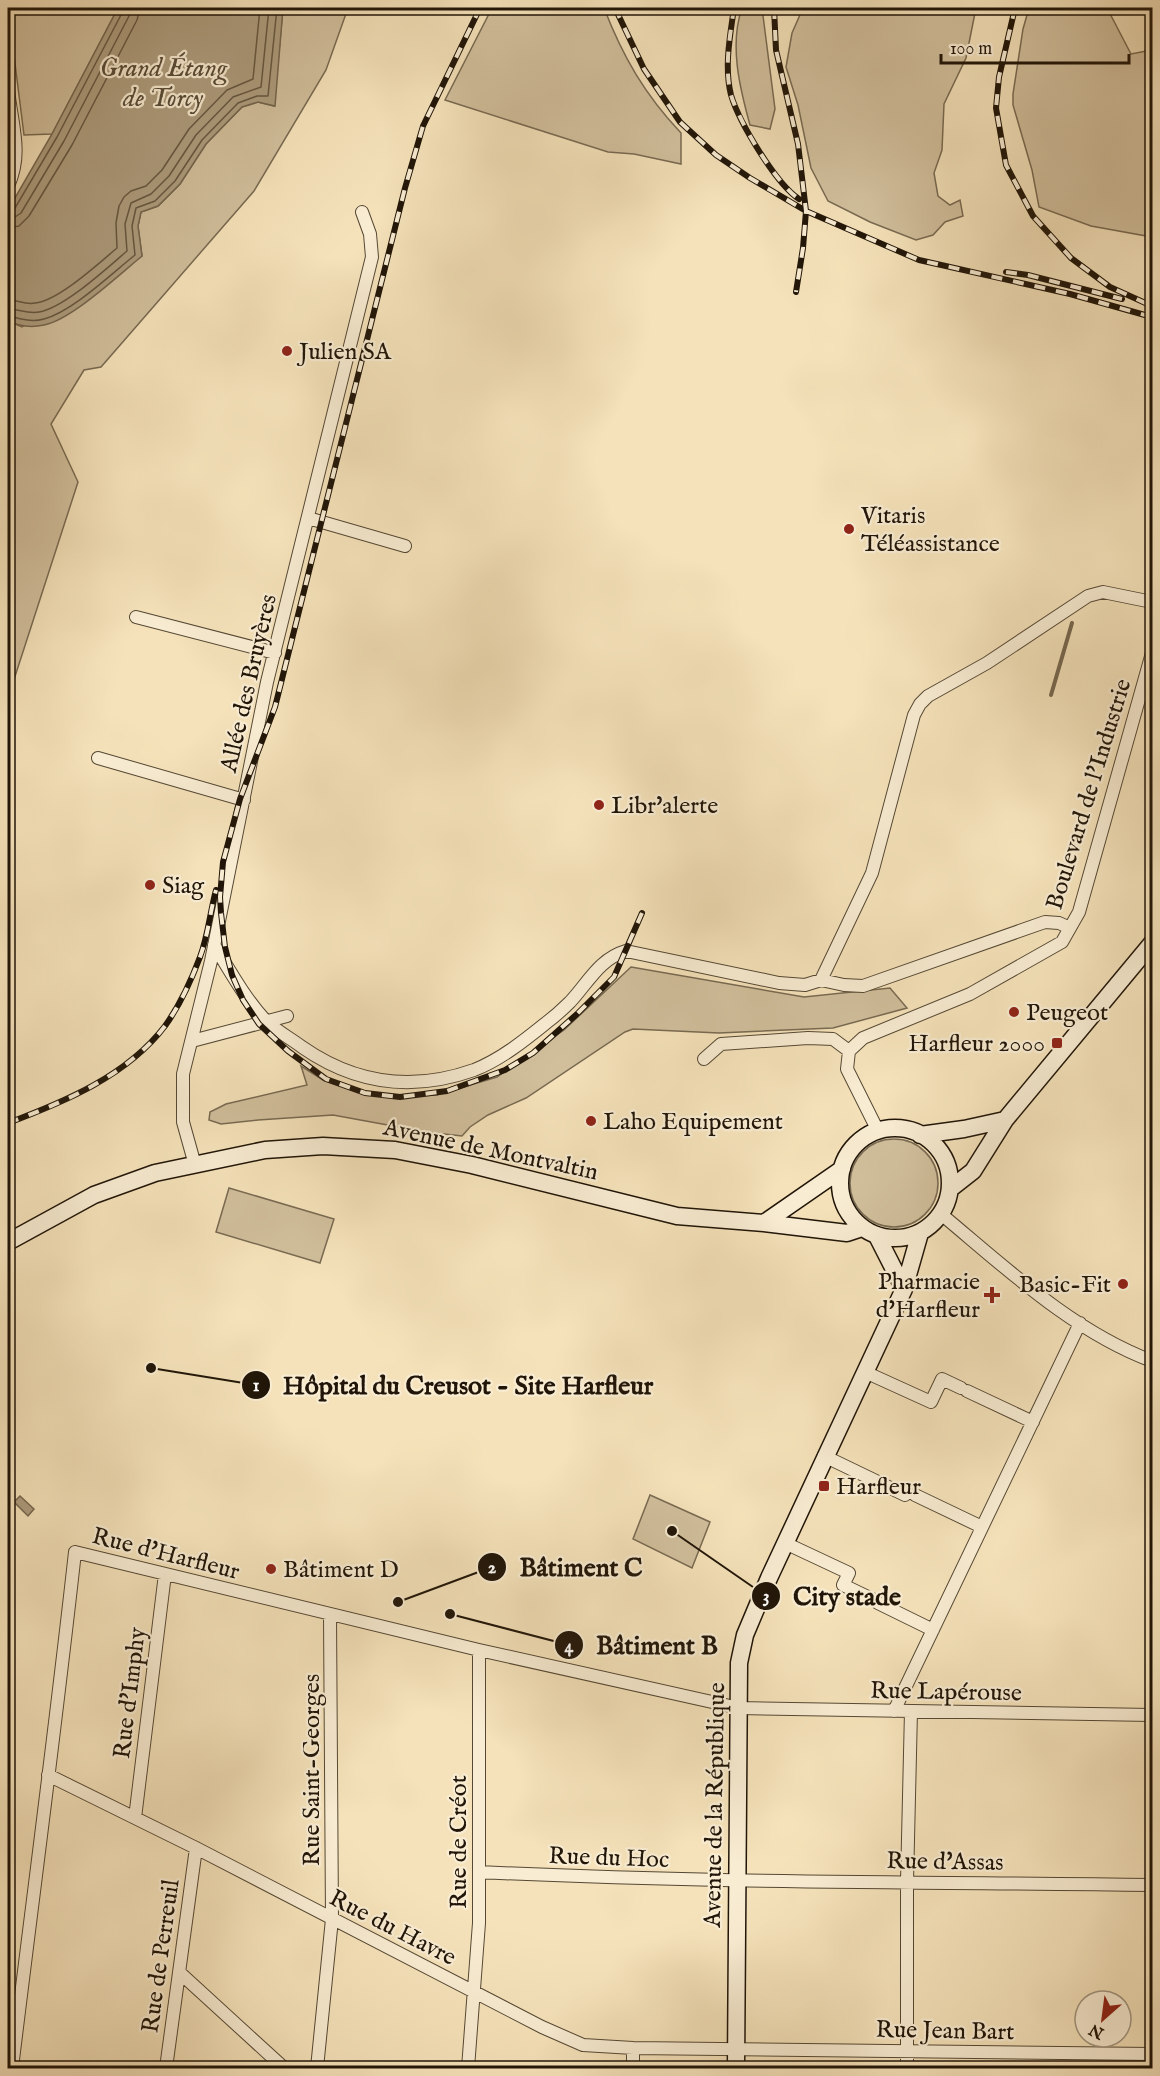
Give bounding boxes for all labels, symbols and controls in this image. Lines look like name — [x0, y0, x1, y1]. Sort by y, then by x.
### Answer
scale bar — [941, 27, 1128, 65]
text: 100 m — [950, 38, 992, 61]
water label: Grand Étang de Torcy — [99, 52, 228, 115]
place label: Julien SA — [296, 337, 392, 368]
marker: Julien SA — [280, 344, 294, 358]
place label: Vitaris Téléassistance — [860, 501, 1000, 560]
marker: Vitaris Téléassistance — [842, 522, 856, 536]
street label: Allée des Bruyères — [214, 591, 285, 776]
street label: Boulevard de l'Industrie — [1040, 675, 1139, 914]
place label: Libr'alerte — [611, 791, 718, 822]
marker: Libr'alerte — [592, 798, 606, 812]
place label: Siag — [162, 871, 205, 902]
marker: Siag — [143, 878, 157, 892]
place label: Peugeot — [1026, 998, 1108, 1029]
marker: Peugeot — [1007, 1005, 1021, 1019]
place label: Harfleur 2000 — [908, 1029, 1045, 1060]
marker: Harfleur 2000 — [1050, 1036, 1064, 1050]
place label: Laho Equipement — [603, 1107, 783, 1138]
street label: Avenue de Montvaltin — [380, 1112, 601, 1188]
marker: Laho Equipement — [584, 1114, 598, 1128]
place label: Pharmacie d'Harfleur — [876, 1267, 980, 1326]
place label: Basic-Fit — [1019, 1270, 1111, 1301]
marker: Basic-Fit — [1116, 1277, 1130, 1291]
marker: Pharmacie d'Harfleur — [985, 1288, 999, 1302]
callout: Hôpital du Creusot - Site Harfleur — [241, 1363, 666, 1407]
text: Hôpital du Creusot - Site Harfleur — [283, 1370, 654, 1403]
text: 1 — [253, 1375, 260, 1398]
place label: Harfleur — [836, 1472, 921, 1503]
marker: Harfleur — [817, 1479, 831, 1493]
street label: Rue d'Harfleur — [89, 1521, 243, 1588]
callout: Bâtiment C — [477, 1545, 654, 1589]
text: Bâtiment C — [519, 1552, 643, 1585]
place label: Bâtiment D — [283, 1555, 399, 1586]
text: 2 — [488, 1557, 497, 1580]
marker: Bâtiment D — [264, 1562, 278, 1576]
callout: City stade — [751, 1574, 913, 1618]
text: City stade — [793, 1581, 901, 1614]
text: 3 — [763, 1586, 769, 1609]
callout: Bâtiment B — [554, 1623, 730, 1667]
street label: Rue d'Imphy — [107, 1625, 154, 1761]
text: Bâtiment B — [596, 1630, 718, 1663]
text: 4 — [565, 1636, 575, 1659]
street label: Rue Saint-Georges — [297, 1674, 328, 1866]
street label: Rue Lapérouse — [870, 1676, 1022, 1709]
street label: Avenue de la République — [698, 1682, 733, 1929]
street label: Rue de Créot — [444, 1775, 475, 1909]
street label: Rue du Hoc — [548, 1841, 670, 1876]
street label: Rue d'Assas — [886, 1846, 1004, 1879]
street label: Rue de Perreuil — [135, 1877, 188, 2035]
street label: Rue du Havre — [324, 1883, 461, 1974]
north arrow — [1073, 1989, 1133, 2049]
street label: Rue Jean Bart — [875, 2015, 1015, 2048]
text: N — [1086, 2018, 1109, 2043]

